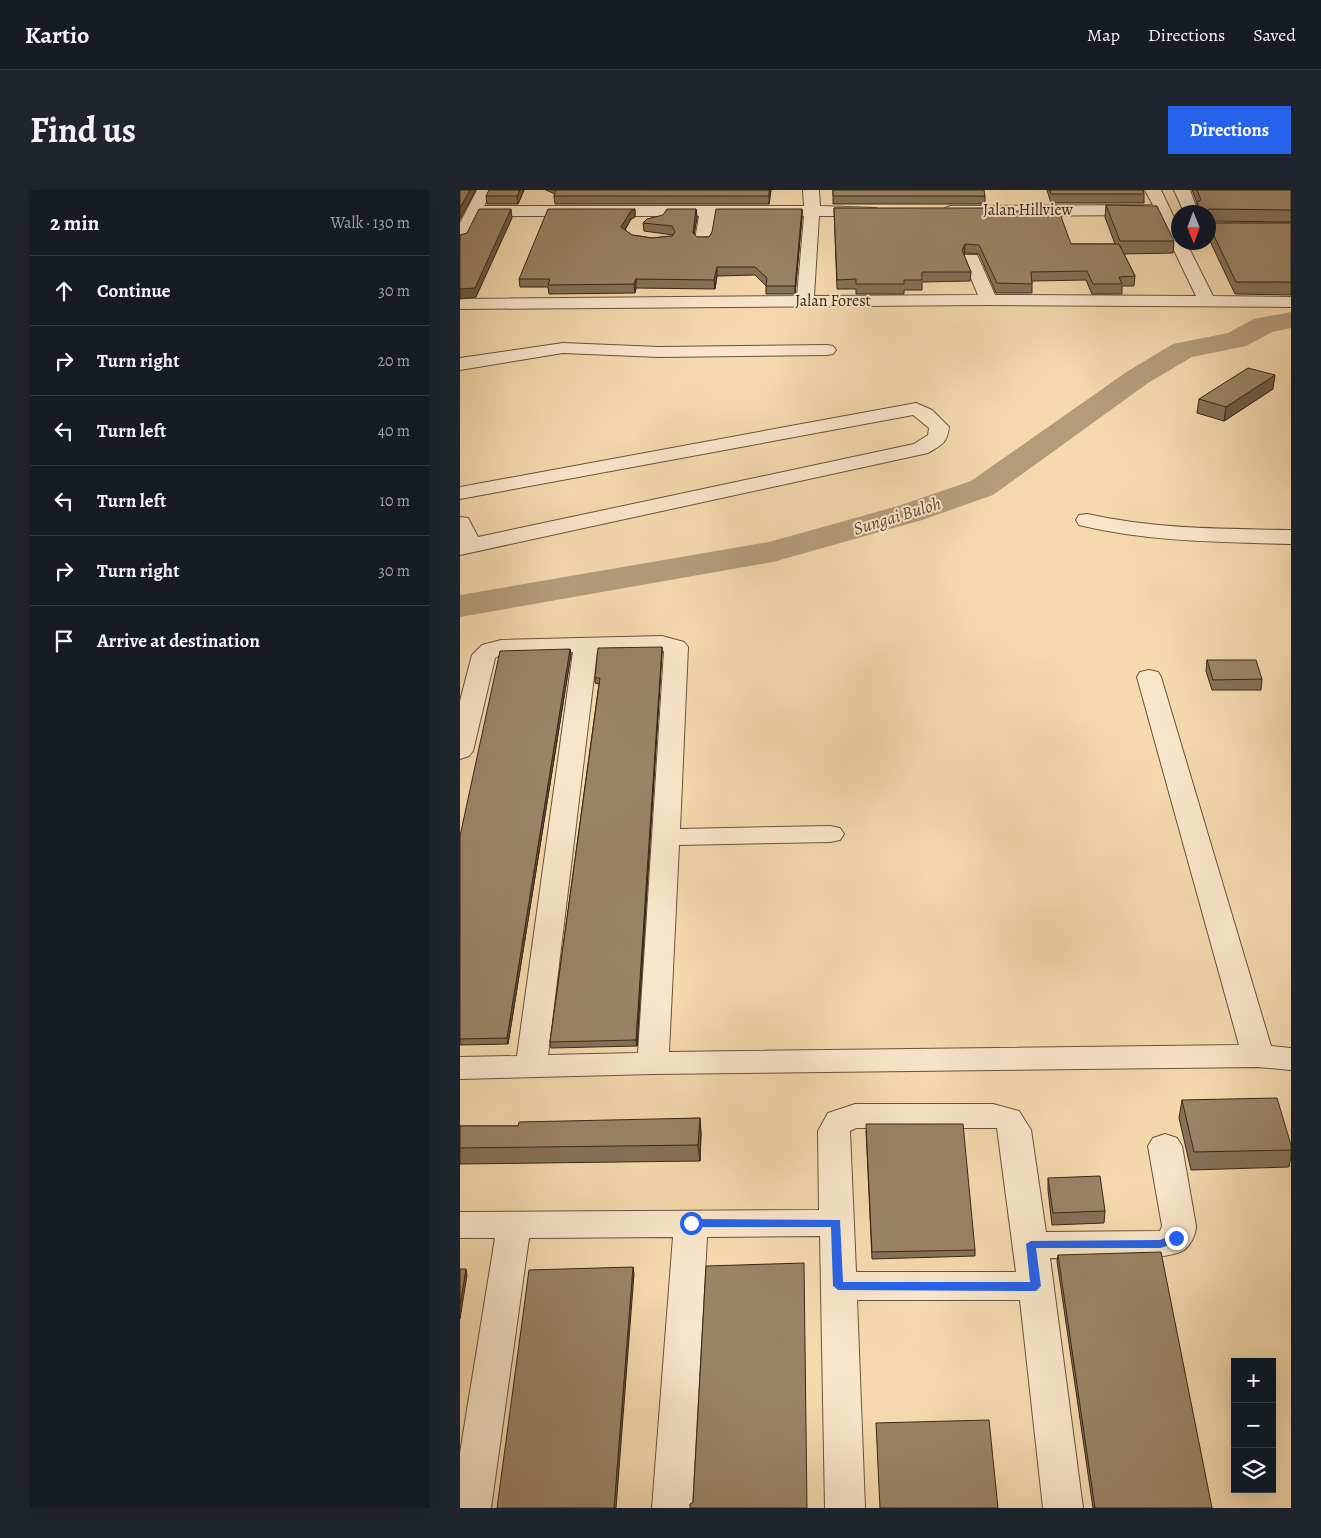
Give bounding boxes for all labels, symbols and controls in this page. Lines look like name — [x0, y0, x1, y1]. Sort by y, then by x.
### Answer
text: Kartio — [25, 19, 89, 51]
text: Map — [1087, 23, 1120, 47]
text: Directions — [1148, 23, 1225, 47]
text: Saved — [1253, 23, 1296, 47]
text: Find us — [30, 106, 136, 154]
button: Directions — [1168, 106, 1291, 154]
street label: Jalan Hillview — [983, 199, 1074, 221]
north arrow — [1171, 205, 1216, 250]
text: 2 min — [50, 209, 99, 237]
text: Walk · 130 m — [330, 212, 410, 234]
icon: ahead — [50, 277, 78, 305]
text: Continue — [97, 278, 171, 304]
text: 30 m — [378, 280, 410, 302]
street label: Jalan Forest — [795, 290, 871, 312]
icon: right — [50, 347, 78, 375]
text: Turn right — [97, 348, 179, 374]
text: 20 m — [377, 350, 410, 372]
icon: left — [50, 417, 78, 445]
text: Turn left — [97, 418, 166, 444]
text: 40 m — [378, 420, 410, 442]
icon: left — [50, 487, 78, 515]
text: Turn left — [97, 488, 166, 514]
text: 10 m — [380, 490, 410, 512]
water label: Sungai Buloh — [850, 491, 944, 541]
icon: right — [50, 557, 78, 585]
text: Turn right — [97, 558, 179, 584]
text: 30 m — [378, 560, 410, 582]
icon: arrive — [50, 627, 78, 655]
text: Arrive at destination — [97, 628, 260, 654]
route start — [680, 1212, 703, 1235]
route end — [1165, 1227, 1188, 1250]
map controls — [1231, 1358, 1276, 1493]
button: + — [1231, 1358, 1276, 1403]
button: − — [1231, 1403, 1276, 1448]
button: layers — [1231, 1448, 1276, 1493]

